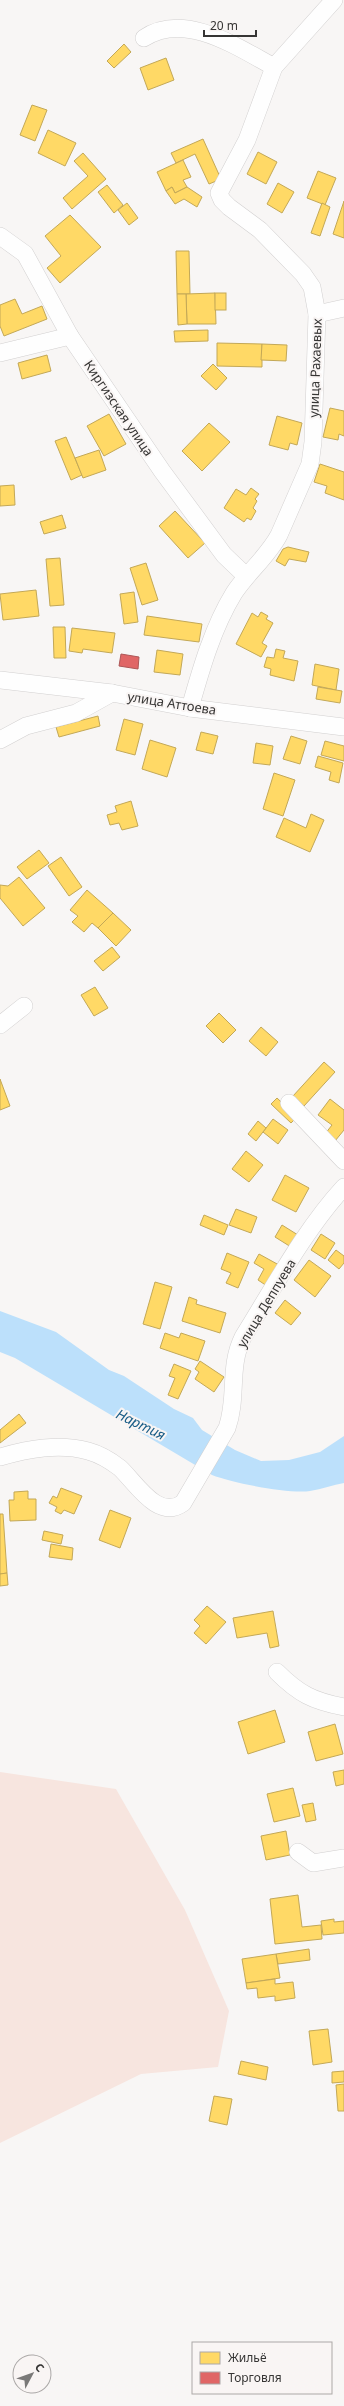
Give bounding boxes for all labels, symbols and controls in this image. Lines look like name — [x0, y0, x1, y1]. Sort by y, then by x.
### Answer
scale bar — [204, 12, 256, 38]
text: 20 m — [210, 17, 238, 34]
street label: улица Рахаевых — [304, 318, 326, 418]
street label: Киргизская улица — [80, 356, 158, 460]
street label: улица Аттоева — [126, 687, 218, 719]
street label: улица Деппуева — [232, 1255, 300, 1351]
water label: Нартия — [113, 1404, 169, 1444]
legend — [192, 2342, 332, 2394]
text: Жильё — [228, 2349, 267, 2366]
north arrow — [12, 2354, 52, 2394]
text: С — [32, 2360, 48, 2375]
text: Торговля — [228, 2369, 282, 2386]

